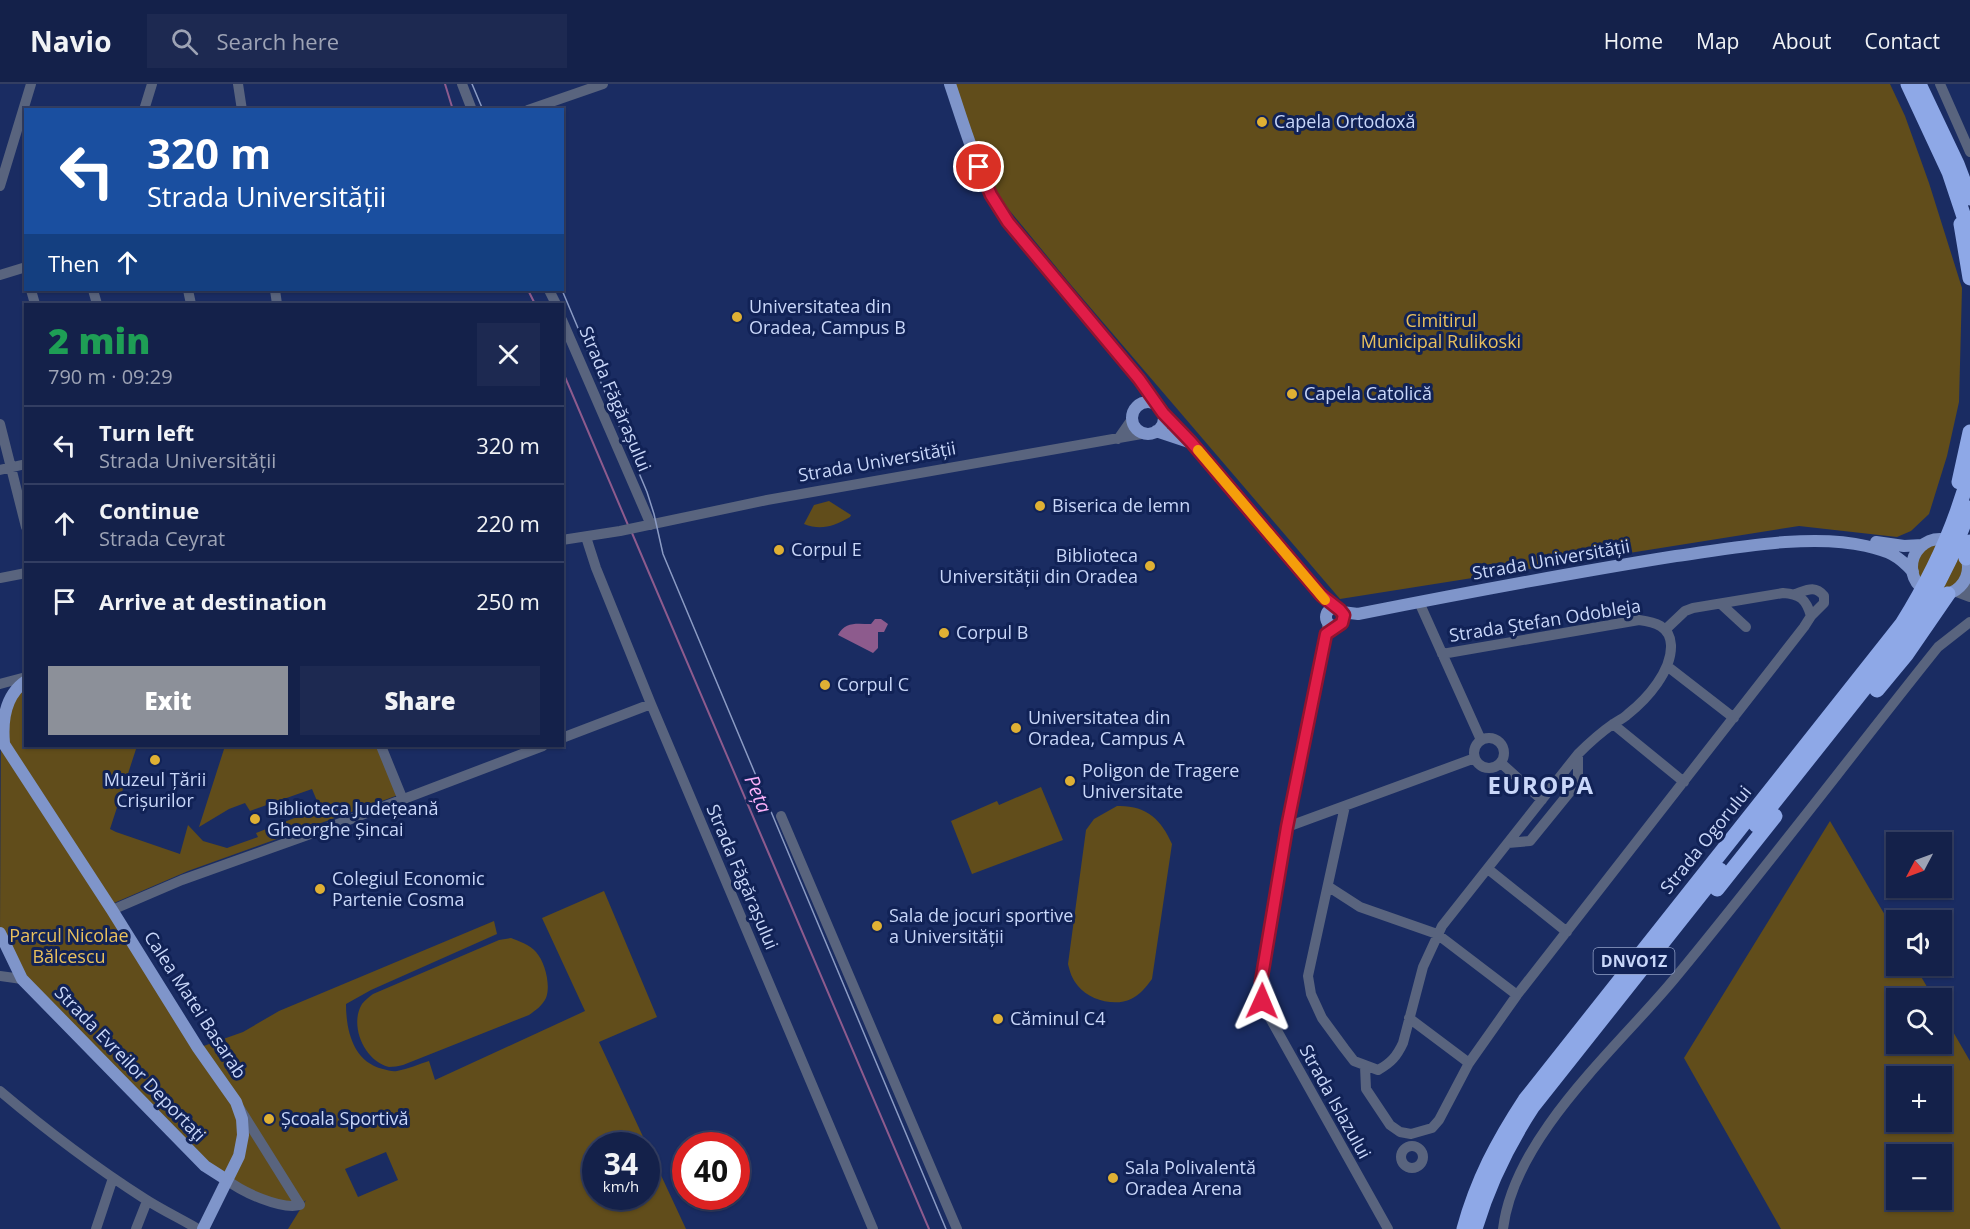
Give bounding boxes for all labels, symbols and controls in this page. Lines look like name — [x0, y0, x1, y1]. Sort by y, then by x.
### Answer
search box — [147, 14, 567, 68]
text: Navio — [30, 22, 111, 60]
icon: search — [168, 25, 201, 58]
text: Search here — [216, 26, 339, 56]
text: Home — [1604, 27, 1663, 55]
text: Map — [1696, 27, 1739, 55]
text: About — [1772, 27, 1832, 55]
text: Contact — [1865, 27, 1940, 55]
place label: Capela Ortodoxă — [1274, 109, 1416, 133]
marker: Capela Ortodoxă — [1255, 115, 1269, 129]
text: 320 m — [147, 124, 271, 181]
icon: left — [48, 132, 126, 210]
pin — [953, 141, 1004, 192]
icon: arrive — [962, 150, 995, 183]
text: Strada Universității — [147, 178, 386, 215]
icon: ahead — [111, 246, 144, 279]
text: Then — [48, 248, 99, 278]
place label: Universitatea din Oradea, Campus B — [749, 294, 906, 339]
park label: Cimitirul Municipal Rulikoski — [1361, 308, 1521, 353]
marker: Universitatea din Oradea, Campus B — [730, 310, 744, 324]
text: 2 min — [48, 316, 150, 365]
street label: Strada Făgărașului — [574, 322, 657, 475]
button: close — [477, 323, 540, 386]
text: 790 m · 09:29 — [48, 363, 173, 390]
place label: Capela Catolică — [1304, 381, 1432, 405]
marker: Capela Catolică — [1285, 387, 1299, 401]
text: Turn left — [99, 417, 194, 447]
icon: left — [48, 429, 81, 462]
text: 320 m — [476, 430, 540, 460]
street label: Strada Universității — [796, 435, 957, 487]
text: Strada Universității — [99, 447, 276, 474]
place label: Biserica de lemn — [1052, 493, 1190, 517]
text: Continue — [99, 495, 199, 525]
marker: Biserica de lemn — [1033, 499, 1047, 513]
icon: ahead — [48, 507, 81, 540]
text: 220 m — [476, 508, 540, 538]
text: Strada Ceyrat — [99, 525, 225, 552]
street label: Strada Universității — [1470, 533, 1631, 585]
place label: Corpul E — [791, 537, 862, 561]
marker: Corpul E — [772, 543, 786, 557]
place label: Biblioteca Universității din Oradea — [939, 543, 1138, 588]
marker: Biblioteca Universității din Oradea — [1143, 559, 1157, 573]
icon: arrive — [48, 585, 81, 618]
text: Arrive at destination — [99, 586, 327, 616]
text: 250 m — [476, 586, 540, 616]
street label: Strada Ștefan Odobleja — [1447, 593, 1642, 647]
place label: Corpul B — [956, 620, 1028, 644]
marker: Corpul B — [937, 626, 951, 640]
button: Exit — [48, 666, 288, 735]
button: Share — [300, 666, 540, 735]
place label: Corpul C — [837, 672, 909, 696]
marker: Corpul C — [818, 678, 832, 692]
place label: Universitatea din Oradea, Campus A — [1028, 705, 1185, 750]
marker: Universitatea din Oradea, Campus A — [1009, 721, 1023, 735]
marker: Muzeul Țării Crișurilor — [148, 753, 162, 767]
place label: Poligon de Tragere Universitate — [1082, 758, 1239, 803]
place label: Muzeul Țării Crișurilor — [104, 767, 206, 812]
district label: EUROPA — [1487, 768, 1595, 801]
water label: Peța — [738, 770, 779, 817]
marker: Poligon de Tragere Universitate — [1063, 774, 1077, 788]
street label: Strada Ogorului — [1654, 780, 1756, 898]
place label: Biblioteca Județeană Gheorghe Șincai — [267, 796, 438, 841]
street label: Strada Făgărașului — [701, 800, 784, 953]
marker: Biblioteca Județeană Gheorghe Șincai — [248, 812, 262, 826]
north arrow — [1886, 832, 1952, 898]
map controls — [1886, 832, 1952, 1210]
place label: Colegiul Economic Partenie Cosma — [332, 866, 485, 911]
marker: Colegiul Economic Partenie Cosma — [313, 882, 327, 896]
place label: Sala de jocuri sportive a Universității — [889, 903, 1073, 948]
button: sound — [1886, 910, 1952, 976]
marker: Sala de jocuri sportive a Universității — [870, 919, 884, 933]
park label: Parcul Nicolae Bălcescu — [9, 923, 129, 968]
street label: Calea Matei Basarab — [139, 926, 253, 1083]
road number: DNVO1Z — [1594, 948, 1674, 974]
position arrow — [1230, 969, 1294, 1033]
street label: Strada Evreilor Deportaţi — [50, 980, 211, 1146]
button: search — [1886, 988, 1952, 1054]
place label: Căminul C4 — [1010, 1006, 1105, 1030]
marker: Căminul C4 — [991, 1012, 1005, 1026]
street label: Strada Islazului — [1295, 1040, 1377, 1163]
button: + — [1886, 1066, 1952, 1132]
place label: Școala Sportivă — [281, 1106, 409, 1130]
marker: Școala Sportivă — [262, 1112, 276, 1126]
speed limit sign: 40 — [672, 1132, 750, 1210]
text: 34 — [604, 1143, 638, 1184]
button: − — [1886, 1144, 1952, 1210]
place label: Sala Polivalentă Oradea Arena — [1125, 1155, 1256, 1200]
marker: Sala Polivalentă Oradea Arena — [1106, 1171, 1120, 1185]
text: km/h — [603, 1176, 639, 1196]

